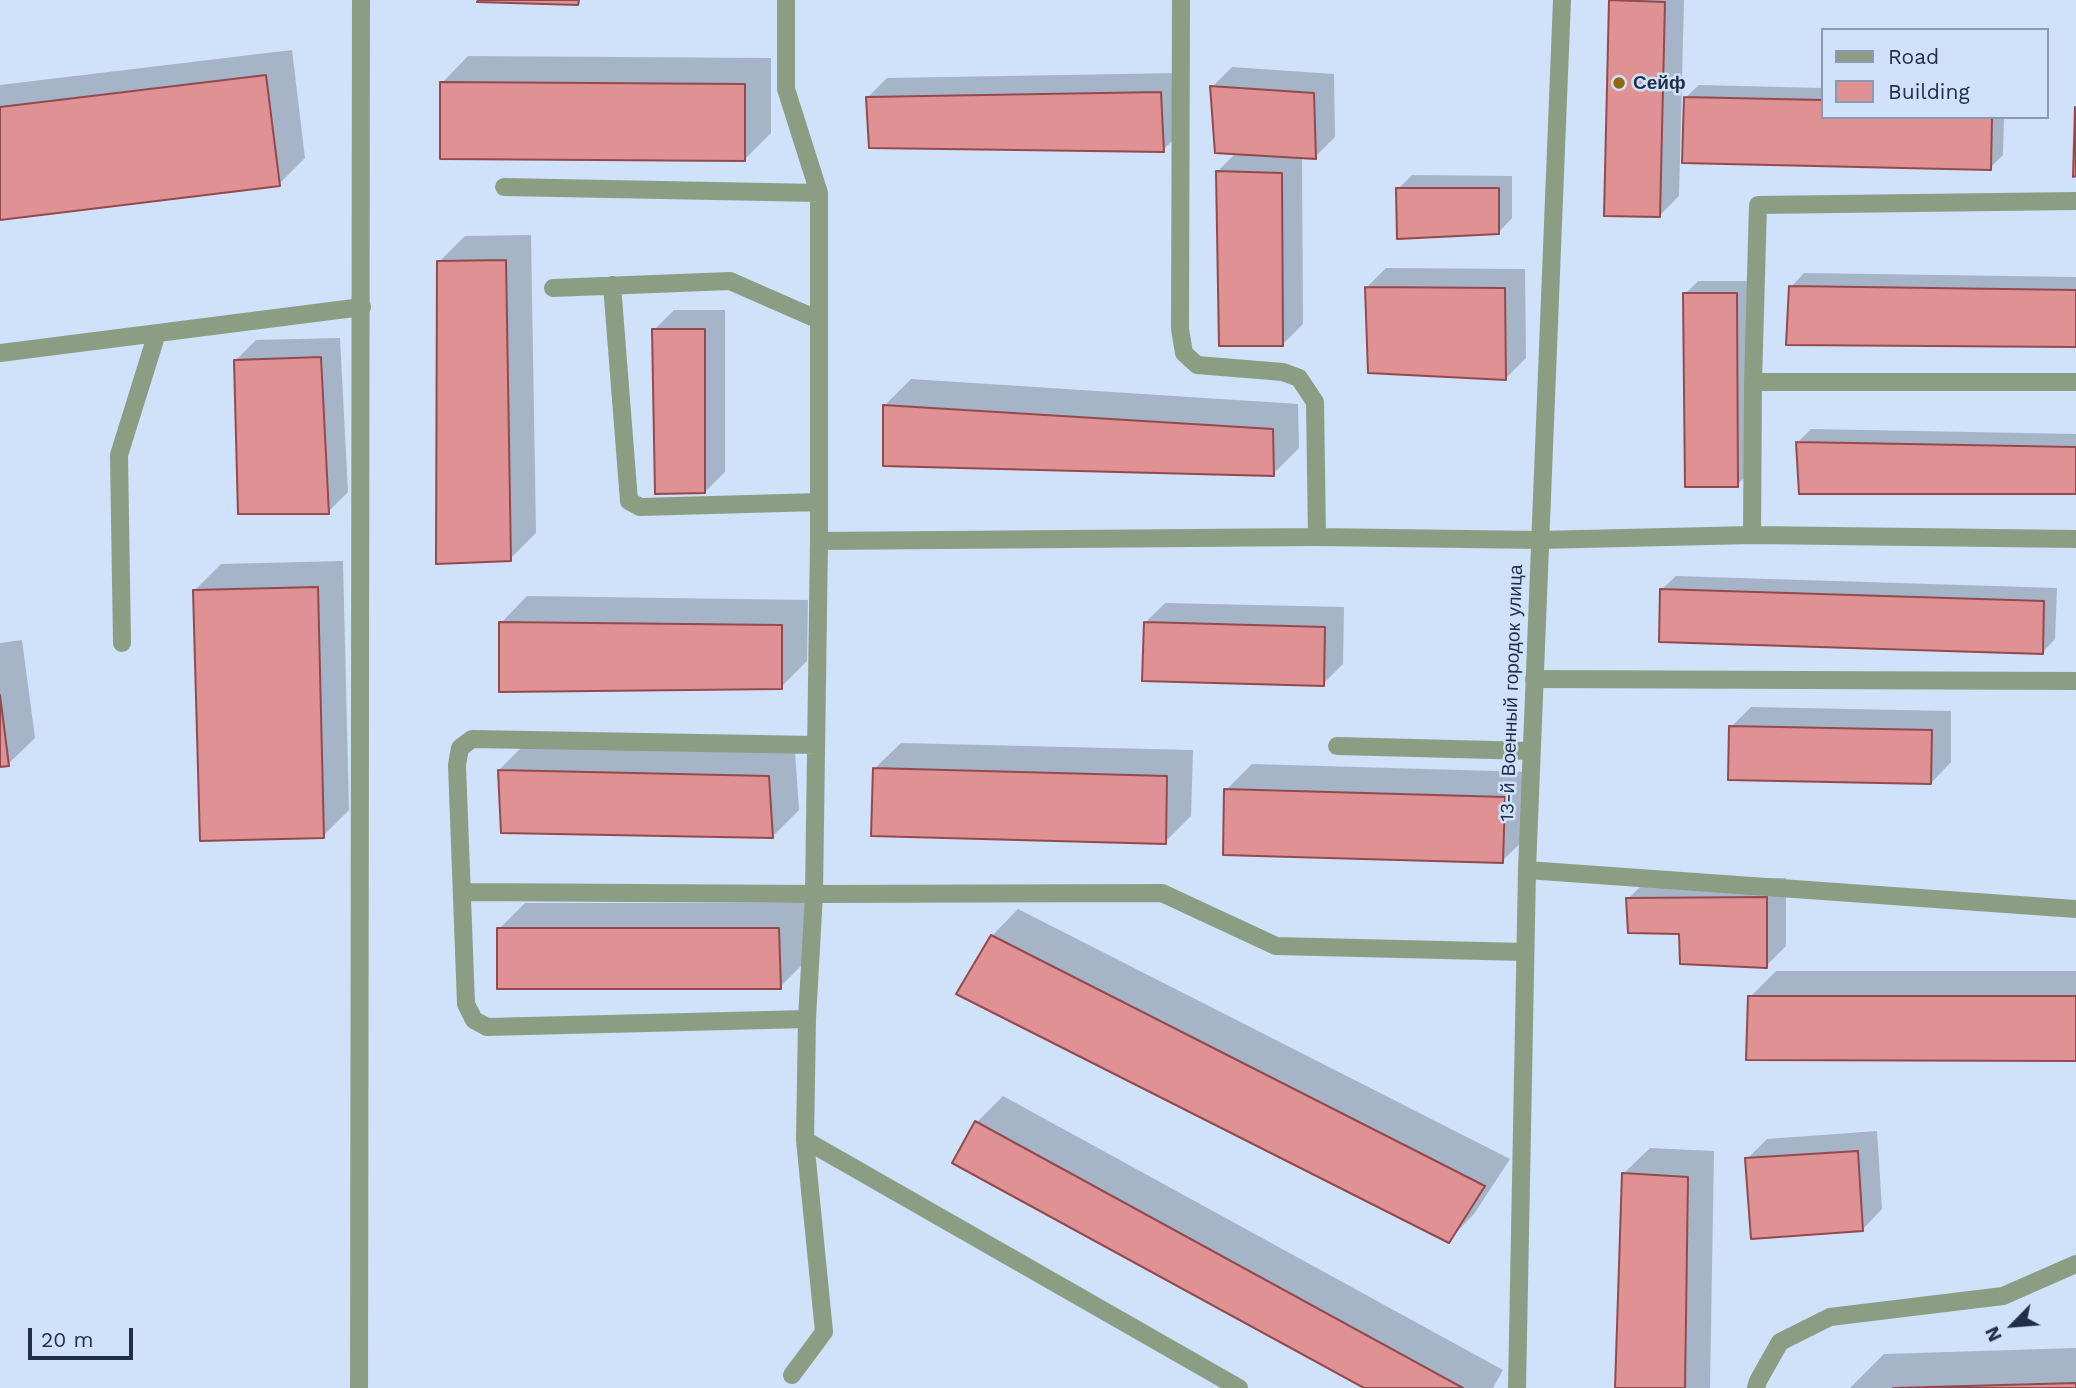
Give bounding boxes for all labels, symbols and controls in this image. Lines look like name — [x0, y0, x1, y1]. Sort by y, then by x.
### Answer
legend — [1820, 28, 2048, 119]
text: Road — [1888, 44, 1939, 69]
place label: Сейф — [1633, 72, 1686, 94]
marker: Сейф — [1611, 75, 1627, 91]
text: Building — [1888, 79, 1970, 104]
street label: 13-й Военный городок улица — [1496, 564, 1528, 822]
north arrow — [1978, 1290, 2048, 1360]
scale bar — [32, 1314, 136, 1358]
text: N — [1980, 1323, 2007, 1345]
text: 20 m — [41, 1327, 93, 1352]

